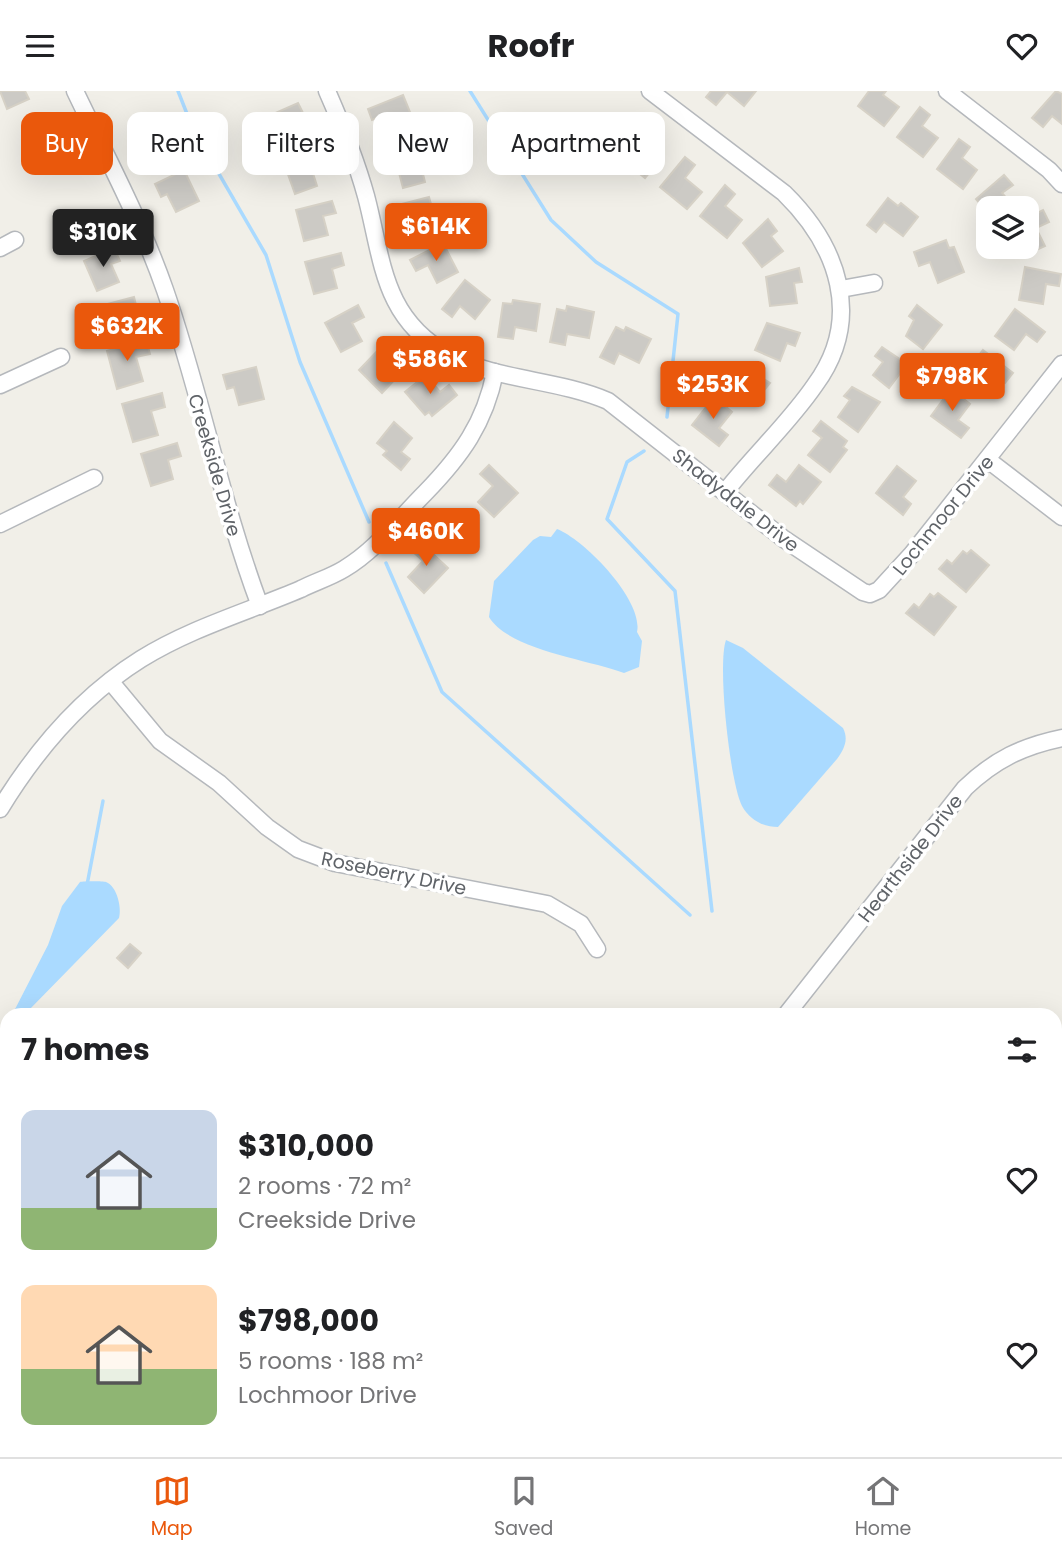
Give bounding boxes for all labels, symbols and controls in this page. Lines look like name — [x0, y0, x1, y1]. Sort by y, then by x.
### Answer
text: Roofr — [488, 23, 574, 68]
icon: menu — [21, 27, 59, 65]
icon: heart — [1003, 27, 1041, 65]
chip: Buy — [21, 112, 113, 175]
chip: Rent — [127, 112, 228, 175]
chip: Filters — [242, 112, 359, 175]
chip: New — [373, 112, 473, 175]
chip: Apartment — [487, 112, 665, 175]
map controls — [976, 196, 1039, 259]
button: layers — [976, 196, 1039, 259]
pin: $614K — [387, 204, 485, 263]
pin: $310K — [54, 209, 152, 269]
text: $614K — [401, 210, 471, 242]
text: $310K — [69, 216, 137, 248]
pin: $632K — [78, 303, 176, 363]
text: $632K — [91, 310, 163, 342]
pin: $586K — [381, 337, 479, 396]
text: $586K — [392, 343, 468, 375]
pin: $798K — [903, 353, 1001, 413]
text: $798K — [916, 360, 988, 392]
pin: $253K — [664, 361, 762, 421]
text: $253K — [676, 368, 750, 400]
street label: Creekside Drive — [181, 391, 248, 540]
street label: Shadydale Drive — [666, 442, 805, 559]
street label: Lochmoor Drive — [886, 449, 1000, 581]
pin: $460K — [377, 509, 475, 568]
text: $460K — [388, 515, 464, 547]
street label: Hearthside Drive — [852, 789, 969, 928]
street label: Roseberry Drive — [319, 845, 469, 902]
text: 7 homes — [21, 1028, 150, 1071]
icon: filters — [1003, 1031, 1041, 1069]
text: $310,000 — [238, 1124, 374, 1167]
icon: home — [77, 1138, 161, 1222]
icon: heart — [1003, 1161, 1041, 1199]
text: 2 rooms · 72 m² — [238, 1170, 411, 1202]
text: Creekside Drive — [238, 1204, 416, 1236]
text: $798,000 — [238, 1299, 379, 1342]
icon: home — [77, 1313, 161, 1397]
icon: heart — [1003, 1336, 1041, 1374]
text: 5 rooms · 188 m² — [238, 1345, 423, 1377]
text: Lochmoor Drive — [238, 1379, 417, 1411]
tab: Map — [151, 1472, 193, 1543]
tab: Saved — [494, 1472, 553, 1543]
tab: Home — [855, 1472, 911, 1543]

